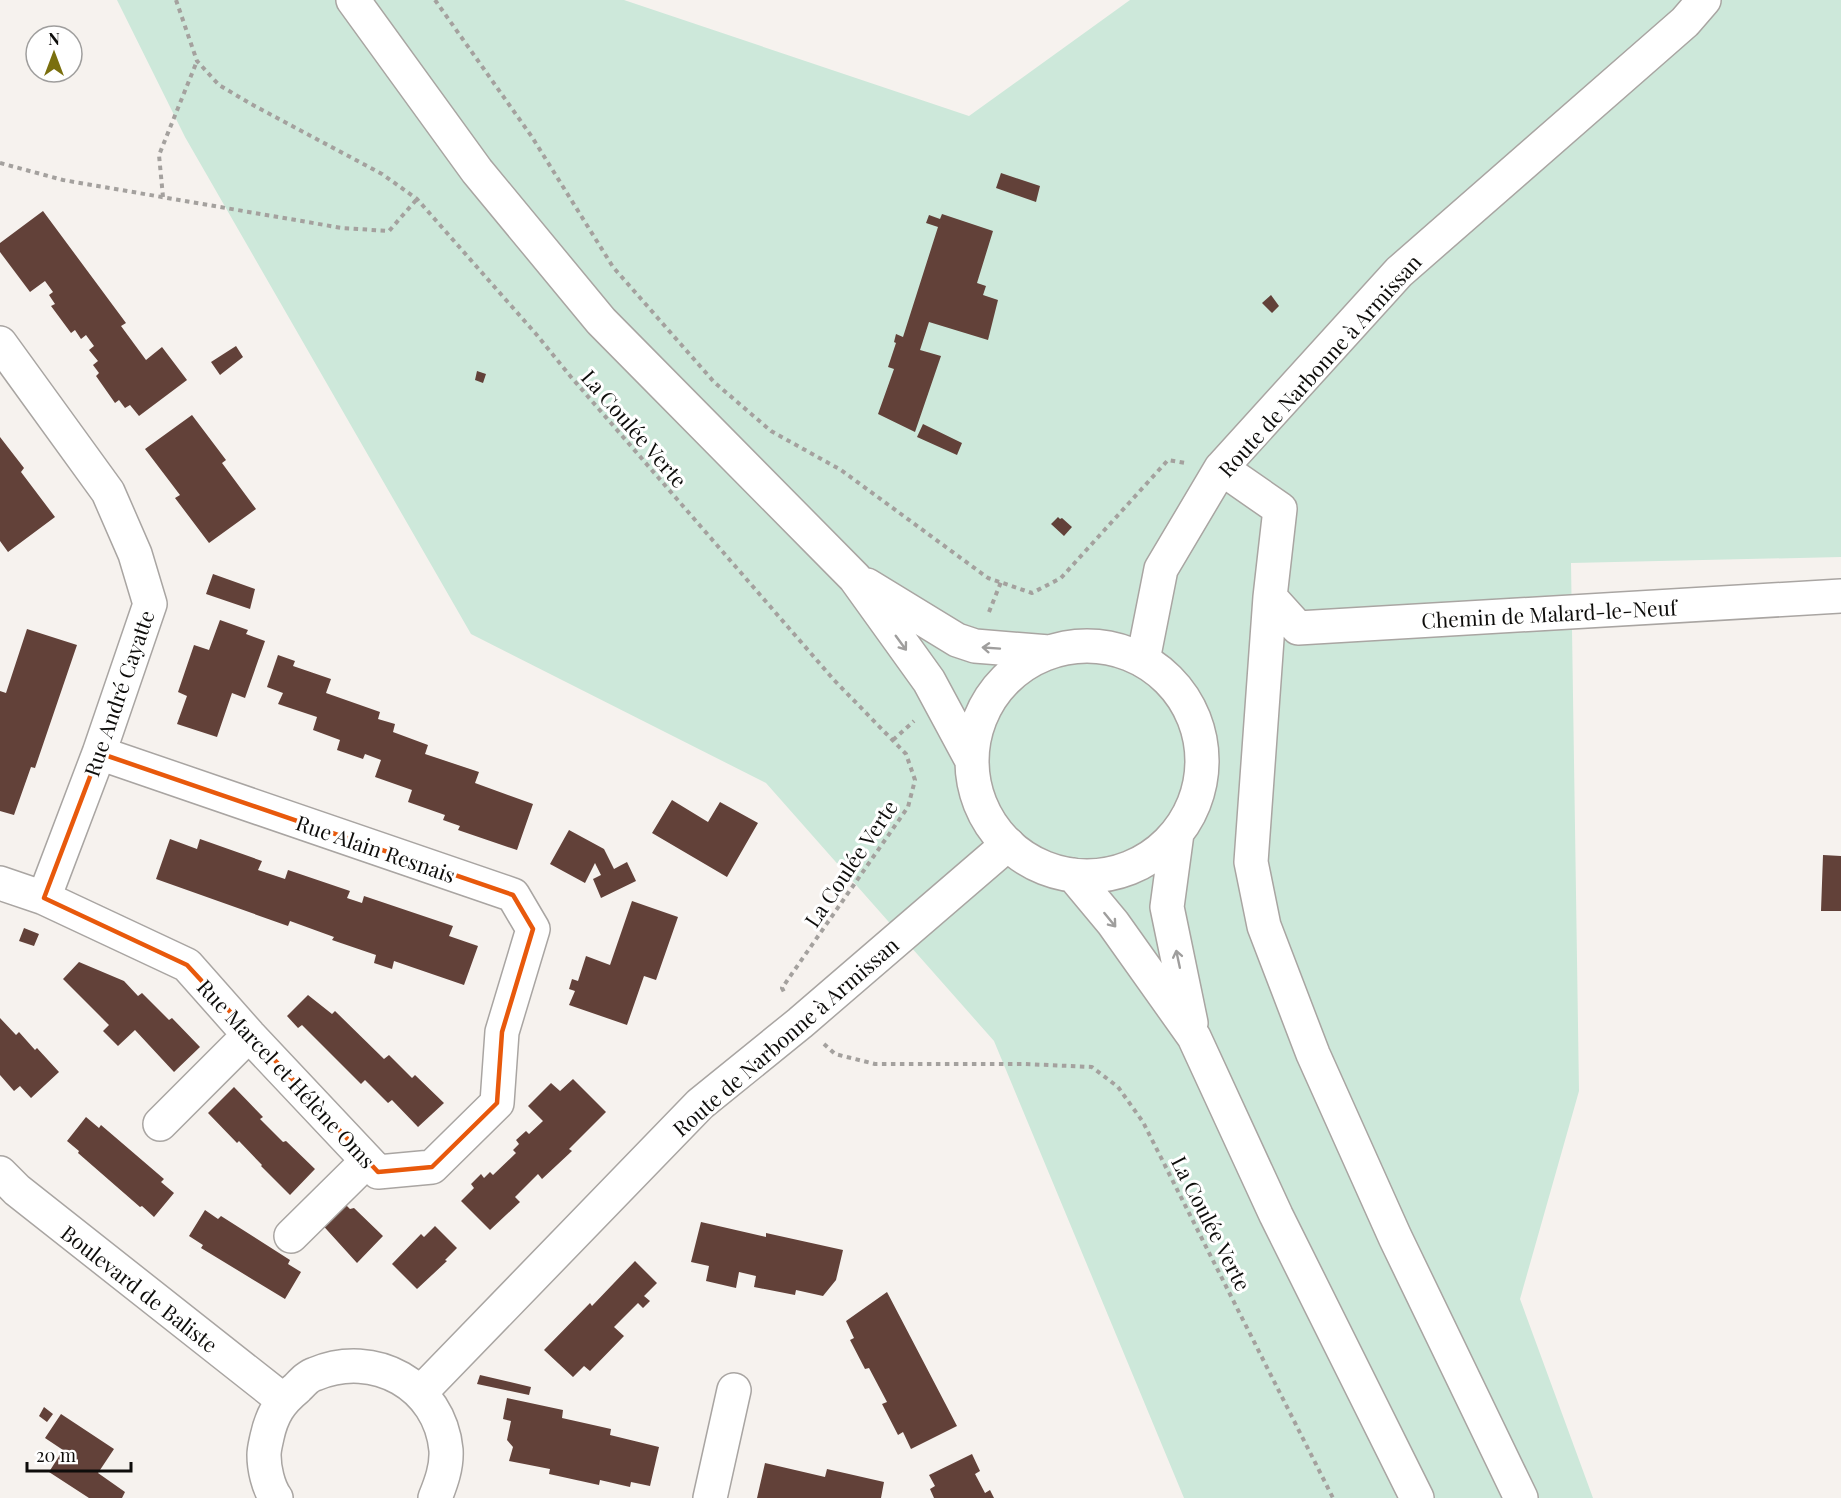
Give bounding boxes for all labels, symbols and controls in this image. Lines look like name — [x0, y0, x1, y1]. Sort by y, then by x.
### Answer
north arrow — [24, 24, 84, 84]
text: N — [48, 28, 60, 49]
street label: Route de Narbonne à Armissan — [1211, 247, 1427, 482]
street label: La Coulée Verte — [576, 363, 694, 493]
street label: Chemin de Malard-le-Neuf — [1421, 592, 1679, 634]
street label: Rue André Cayatte — [76, 606, 160, 780]
one-way arrow — [895, 635, 908, 651]
one-way arrow — [981, 642, 1001, 653]
street label: La Coulée Verte — [797, 794, 903, 932]
street label: Rue Alain Resnais — [293, 808, 459, 888]
one-way arrow — [1104, 912, 1117, 928]
street label: Route de Narbonne à Armissan — [666, 930, 904, 1142]
one-way arrow — [1171, 950, 1183, 969]
street label: Rue Marcel et Hélène Oms — [192, 972, 382, 1174]
street label: La Coulée Verte — [1166, 1151, 1258, 1295]
street label: Boulevard de Baliste — [56, 1218, 224, 1358]
scale bar — [27, 1435, 130, 1473]
text: 20 m — [36, 1443, 76, 1467]

